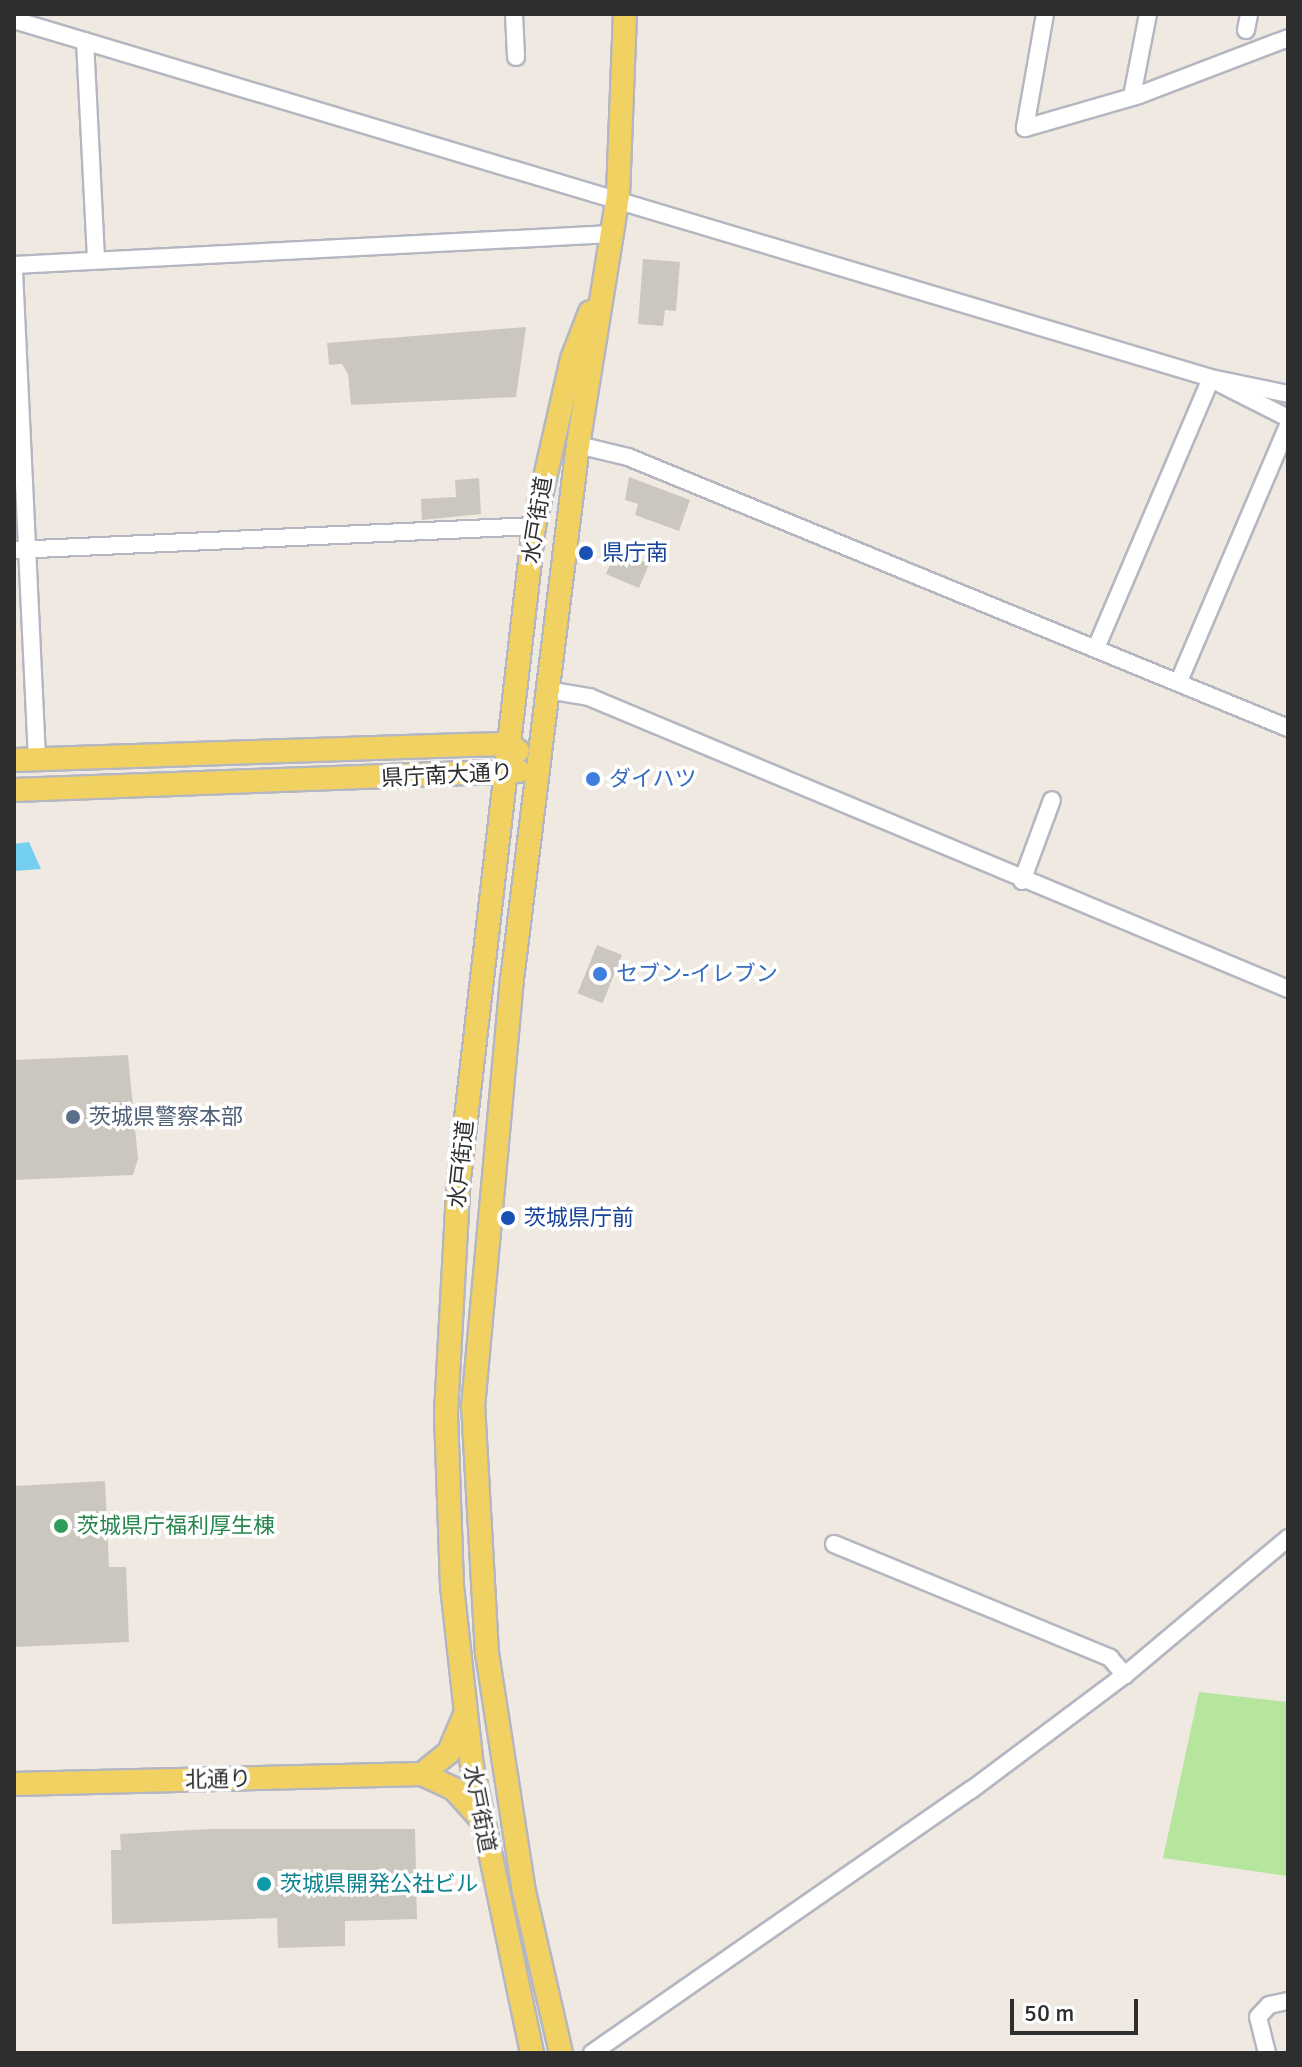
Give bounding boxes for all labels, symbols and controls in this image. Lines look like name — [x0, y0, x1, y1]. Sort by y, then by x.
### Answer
street label: 水戸街道 — [517, 474, 557, 566]
place label: 県庁南 — [602, 540, 668, 566]
marker: 県庁南 — [577, 544, 595, 562]
street label: 県庁南大通り — [380, 758, 514, 792]
place label: ダイハツ — [609, 766, 697, 792]
marker: ダイハツ — [584, 770, 602, 788]
place label: セブン-イレブン — [616, 961, 778, 987]
marker: セブン-イレブン — [591, 965, 609, 983]
place label: 茨城県警察本部 — [89, 1104, 243, 1130]
marker: 茨城県警察本部 — [64, 1108, 82, 1126]
street label: 水戸街道 — [443, 1119, 479, 1209]
place label: 茨城県庁前 — [524, 1205, 634, 1231]
marker: 茨城県庁前 — [499, 1209, 517, 1227]
place label: 茨城県庁福利厚生棟 — [77, 1513, 275, 1539]
marker: 茨城県庁福利厚生棟 — [52, 1517, 70, 1535]
street label: 水戸街道 — [459, 1763, 501, 1855]
street label: 北通り — [185, 1765, 251, 1793]
place label: 茨城県開発公社ビル — [280, 1871, 478, 1897]
marker: 茨城県開発公社ビル — [255, 1875, 273, 1893]
scale bar — [1014, 1983, 1142, 2033]
text: 50 m — [1024, 1998, 1074, 2028]

